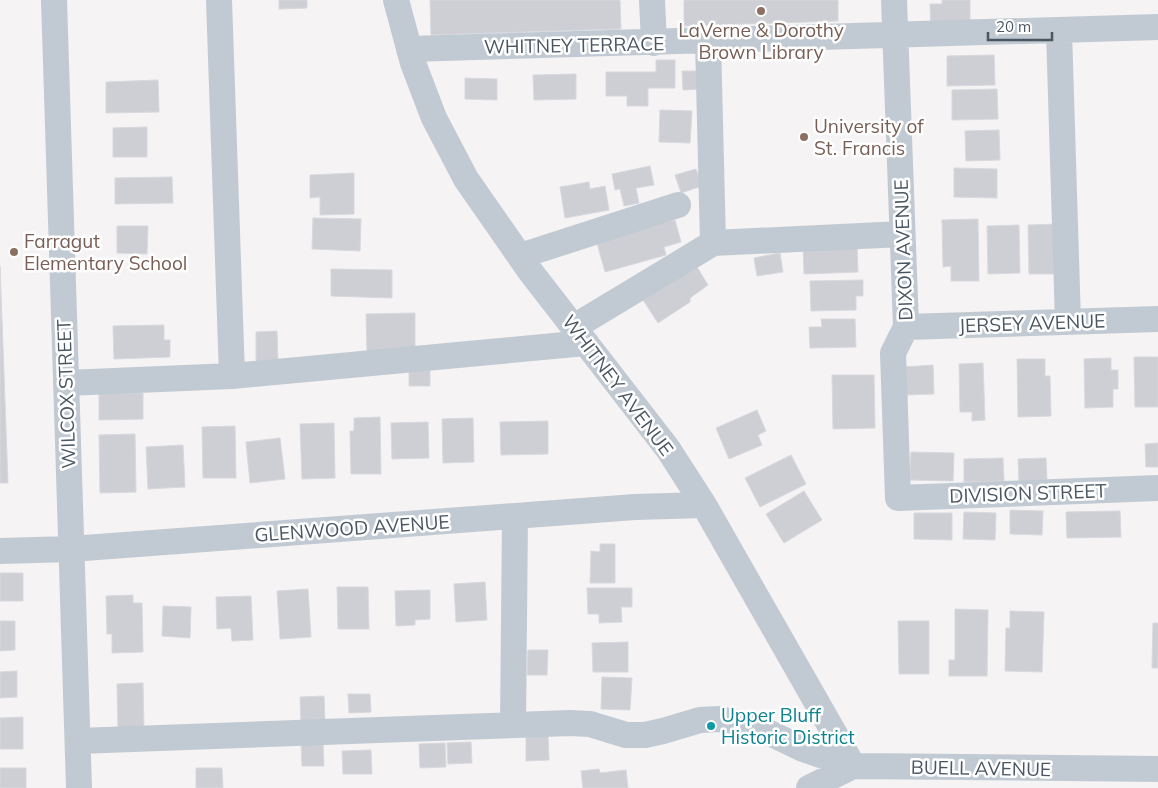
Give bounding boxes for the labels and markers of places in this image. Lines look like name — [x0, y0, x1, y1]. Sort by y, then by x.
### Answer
marker: LaVerne & Dorothy Brown Library — [755, 5, 767, 17]
place label: LaVerne & Dorothy Brown Library — [678, 18, 844, 64]
place label: University of St. Francis — [814, 114, 924, 160]
marker: University of St. Francis — [798, 131, 810, 143]
place label: Farragut Elementary School — [24, 229, 187, 275]
marker: Farragut Elementary School — [8, 246, 20, 258]
place label: Upper Bluff Historic District — [721, 703, 855, 749]
marker: Upper Bluff Historic District — [705, 720, 717, 732]

